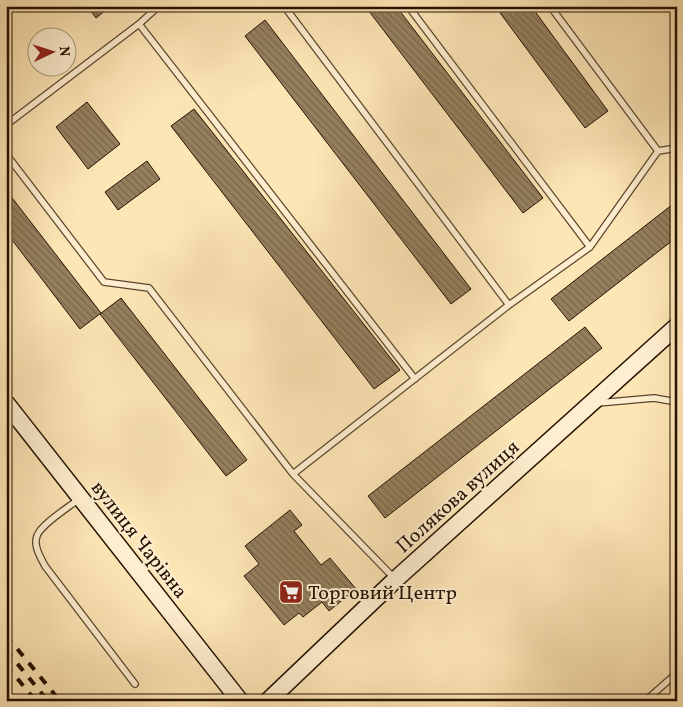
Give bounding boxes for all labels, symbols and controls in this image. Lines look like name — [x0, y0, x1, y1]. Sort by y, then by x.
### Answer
north arrow — [28, 28, 78, 78]
text: N — [54, 45, 73, 57]
street label: Полякова вулиця — [390, 434, 526, 561]
street label: вулиця Чарівна — [83, 475, 193, 605]
supermarket icon: Торговий Центр — [278, 579, 304, 605]
place label: Торговий Центр — [308, 580, 457, 608]

